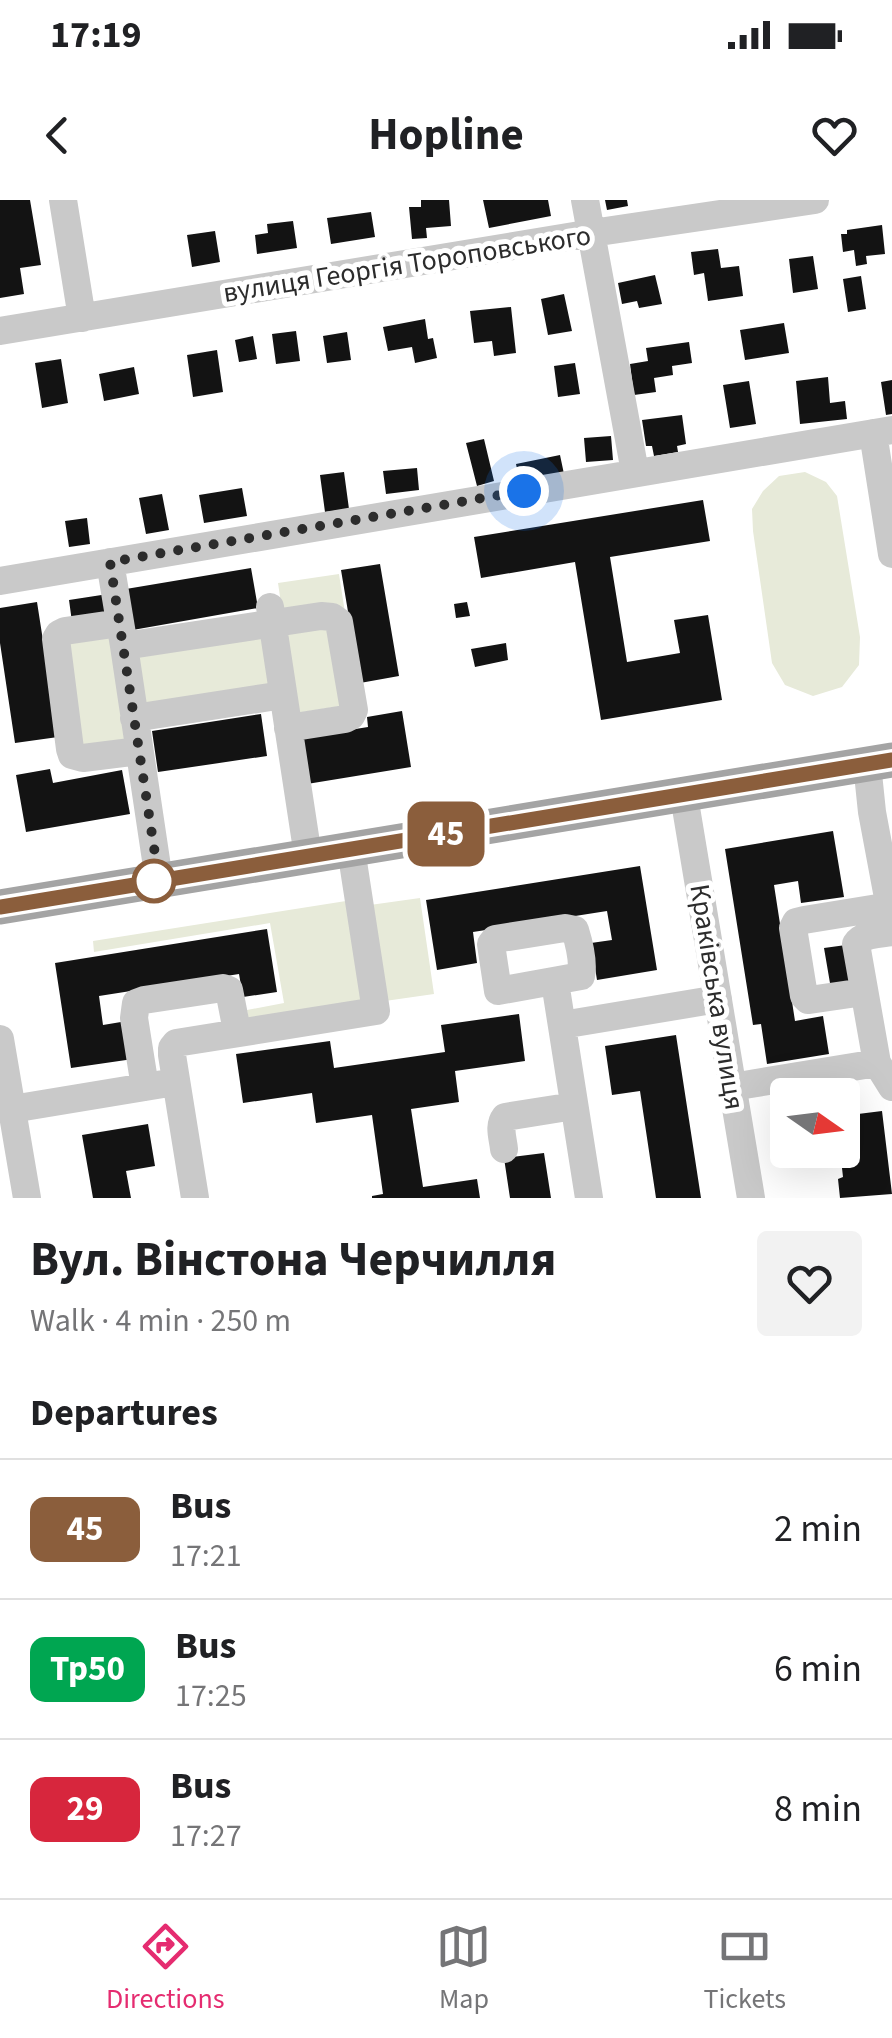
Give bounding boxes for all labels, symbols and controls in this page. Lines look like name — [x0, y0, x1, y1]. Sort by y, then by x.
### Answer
text: 17:19 — [50, 8, 142, 62]
text: Hopline — [368, 103, 524, 167]
icon: back — [30, 108, 85, 163]
icon: heart — [807, 108, 862, 163]
street label: вулиця Георгія Тороповського — [220, 215, 594, 313]
your location — [499, 466, 549, 516]
line badge: 45 — [401, 802, 491, 866]
text: 45 — [428, 809, 464, 859]
unlabelled marker — [133, 860, 175, 902]
street label: Краківська вулиця — [679, 881, 755, 1113]
north arrow — [770, 1078, 860, 1168]
map controls — [770, 1078, 860, 1168]
text: Вул. Вінстона Черчилля — [30, 1226, 556, 1294]
button: heart — [757, 1231, 862, 1336]
text: Walk · 4 min · 250 m — [30, 1298, 291, 1344]
text: Departures — [30, 1386, 218, 1440]
text: Bus — [170, 1479, 231, 1533]
text: 2 min — [774, 1502, 862, 1556]
text: 45 — [67, 1504, 103, 1554]
text: 17:21 — [170, 1533, 242, 1579]
text: Bus — [175, 1619, 236, 1673]
text: 6 min — [774, 1642, 862, 1696]
text: Тр50 — [50, 1644, 125, 1694]
text: 17:25 — [175, 1673, 247, 1719]
text: Bus — [170, 1759, 231, 1813]
text: 8 min — [774, 1782, 862, 1836]
text: 29 — [67, 1784, 103, 1834]
text: 17:27 — [170, 1813, 242, 1859]
tab: Directions — [106, 1919, 224, 2019]
tab: Map — [436, 1919, 491, 2019]
tab: Tickets — [703, 1919, 786, 2019]

